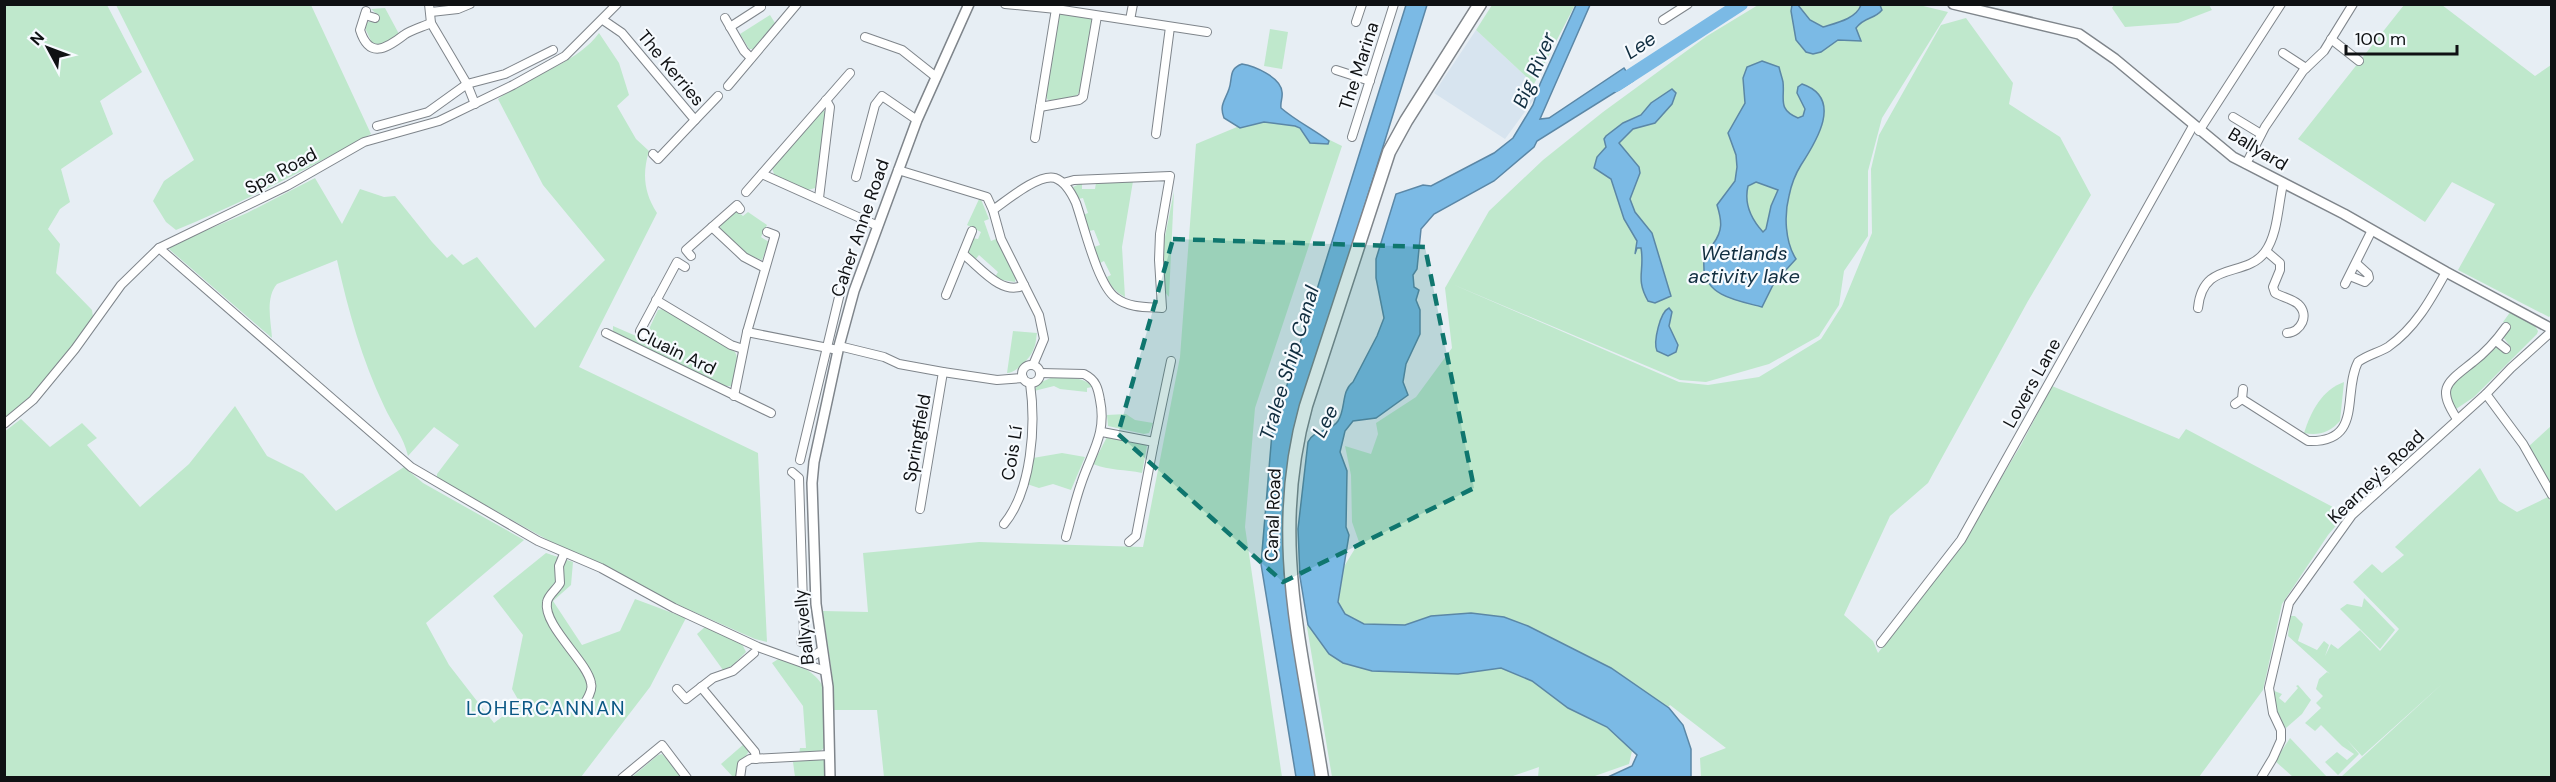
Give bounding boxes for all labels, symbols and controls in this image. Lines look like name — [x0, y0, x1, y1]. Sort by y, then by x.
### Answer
north arrow — [18, 18, 78, 78]
scale bar — [2346, 18, 2457, 56]
street label: The Marina — [1333, 19, 1385, 113]
street label: The Kerries — [632, 25, 710, 111]
water label: Lee — [1619, 25, 1661, 65]
text: N — [25, 27, 49, 50]
text: 100 m — [2355, 27, 2406, 51]
water label: Big River — [1506, 28, 1562, 112]
street label: Ballyard — [2224, 122, 2292, 176]
street label: Spa Road — [241, 142, 321, 200]
street label: Caher Anne Road — [825, 156, 895, 300]
water label: Wetlands activity lake — [1688, 240, 1800, 289]
water label: Tralee Ship Canal — [1253, 282, 1325, 443]
street label: Cluain Ard — [632, 321, 720, 381]
street label: Lovers Lane — [1998, 334, 2066, 432]
street label: Springfield — [897, 392, 937, 484]
water label: Lee — [1306, 400, 1344, 442]
street label: Cois Lí — [996, 424, 1028, 482]
street label: Kearney's Road — [2323, 425, 2429, 529]
street label: Canal Road — [1259, 468, 1287, 562]
street label: Ballyvelly — [788, 588, 820, 666]
district label: LOHERCANNAN — [466, 695, 626, 721]

